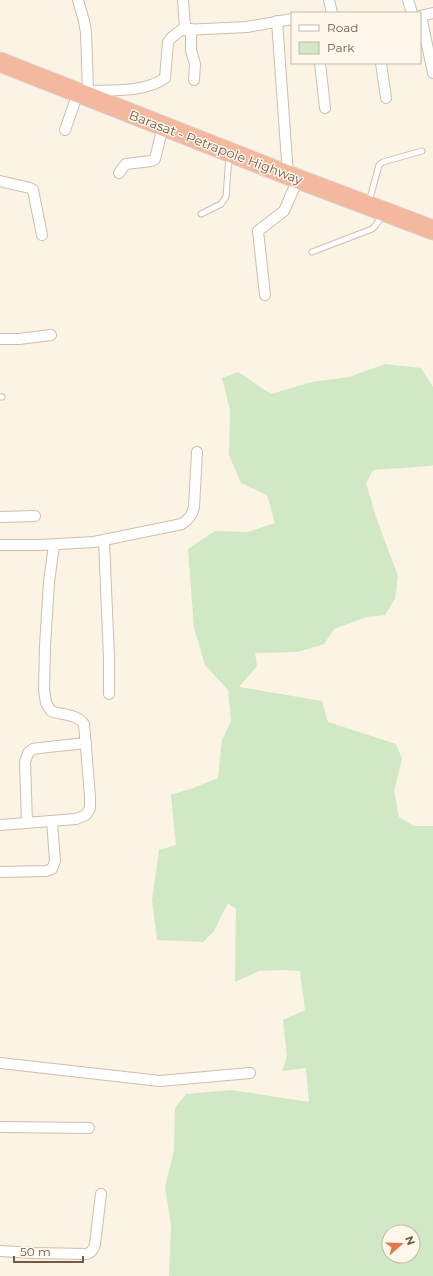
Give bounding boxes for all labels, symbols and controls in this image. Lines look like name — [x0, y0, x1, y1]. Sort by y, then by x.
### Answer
legend — [291, 12, 421, 64]
text: Road — [327, 20, 358, 35]
text: Park — [327, 40, 355, 55]
street label: Barasat - Petrapole Highway — [127, 106, 306, 188]
north arrow — [381, 1224, 421, 1264]
text: N — [402, 1234, 418, 1247]
scale bar — [14, 1238, 83, 1264]
text: 50 m — [20, 1244, 51, 1259]

